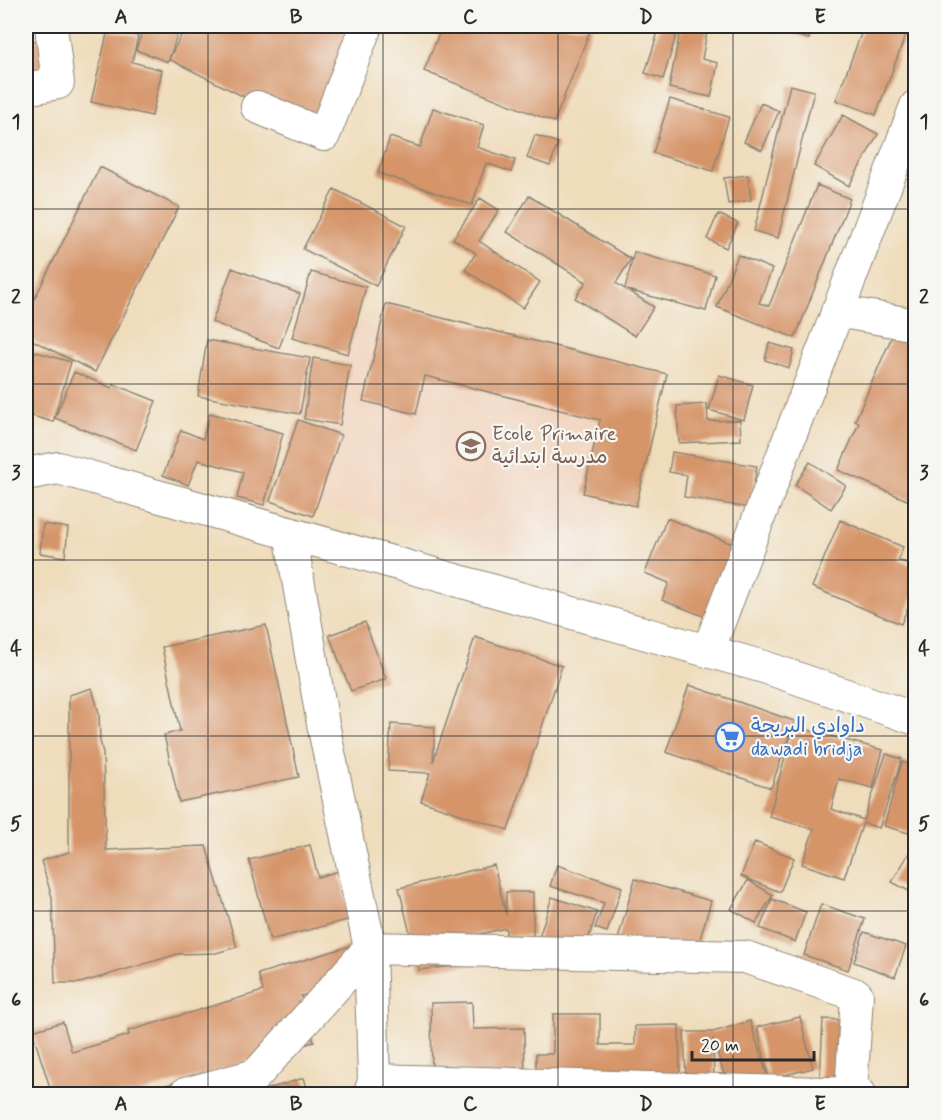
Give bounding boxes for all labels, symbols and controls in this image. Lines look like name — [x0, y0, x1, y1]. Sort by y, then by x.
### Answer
text: A — [114, 4, 128, 31]
text: B — [290, 4, 303, 31]
text: C — [463, 4, 478, 31]
text: D — [639, 4, 653, 31]
text: E — [814, 4, 826, 31]
text: 1 — [12, 109, 20, 136]
text: 1 — [920, 109, 928, 136]
text: 2 — [11, 284, 21, 311]
text: 2 — [919, 284, 929, 311]
place label: Ecole Primaire مدرسة ابتدائية — [492, 421, 617, 471]
school or university icon: Ecole Primaire مدرسة ابتدائية — [455, 430, 487, 462]
text: 3 — [11, 460, 21, 487]
text: 3 — [919, 460, 929, 487]
text: 4 — [10, 636, 22, 663]
text: 4 — [918, 636, 930, 663]
place label: داوادي البريجة dawadi bridja — [751, 713, 865, 763]
supermarket icon: داوادي البريجة dawadi bridja — [714, 721, 746, 753]
text: 5 — [10, 811, 22, 838]
text: 5 — [918, 811, 930, 838]
text: 6 — [11, 987, 21, 1014]
text: 6 — [919, 987, 929, 1014]
scale bar — [692, 1024, 814, 1062]
text: 20 m — [701, 1034, 739, 1058]
text: A — [114, 1091, 128, 1118]
text: B — [290, 1091, 303, 1118]
text: C — [463, 1091, 478, 1118]
text: D — [639, 1091, 653, 1118]
text: E — [814, 1091, 826, 1118]

